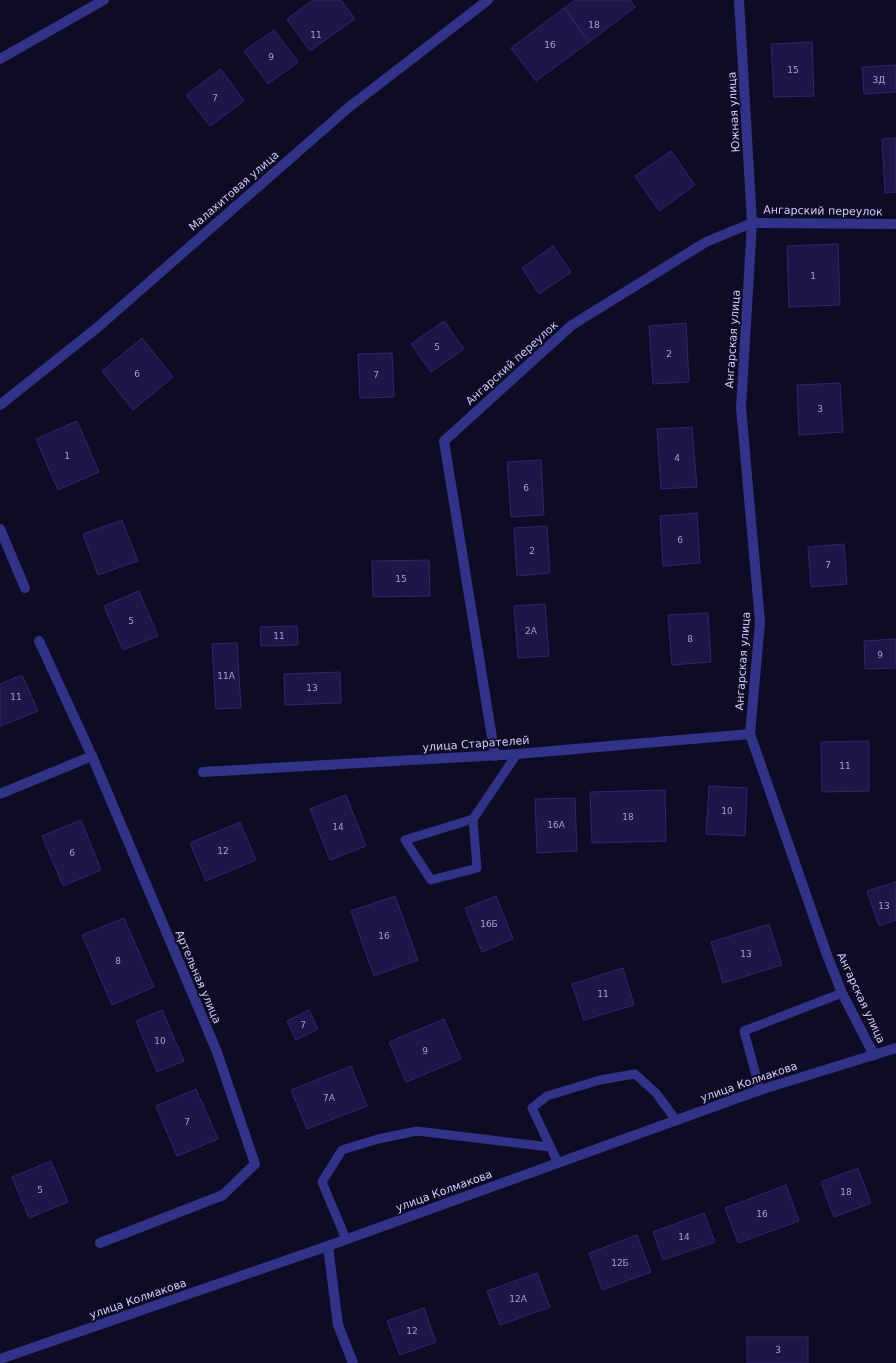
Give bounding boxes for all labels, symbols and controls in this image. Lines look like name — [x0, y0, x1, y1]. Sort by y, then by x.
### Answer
house number: 18 — [588, 20, 600, 30]
house number: 11 — [310, 30, 322, 40]
house number: 16 — [544, 40, 556, 50]
house number: 9 — [268, 52, 274, 62]
house number: 15 — [787, 65, 799, 75]
street label: Южная улица — [725, 71, 743, 153]
house number: 3Д — [873, 75, 885, 85]
house number: 7 — [212, 93, 218, 103]
street label: Малахитовая улица — [186, 148, 282, 234]
street label: Ангарский переулок — [763, 203, 883, 219]
house number: 1 — [810, 271, 816, 281]
street label: Ангарская улица — [723, 289, 743, 389]
street label: Ангарский переулок — [463, 318, 561, 408]
house number: 5 — [434, 342, 440, 352]
house number: 2 — [666, 349, 672, 359]
house number: 6 — [134, 369, 140, 379]
house number: 7 — [373, 370, 379, 380]
house number: 3 — [817, 404, 823, 414]
house number: 1 — [64, 451, 70, 461]
house number: 4 — [674, 453, 680, 463]
house number: 6 — [523, 483, 529, 493]
house number: 6 — [677, 535, 683, 545]
house number: 2 — [529, 546, 535, 556]
house number: 7 — [825, 560, 831, 570]
house number: 15 — [395, 574, 407, 584]
street label: Ангарская улица — [733, 611, 753, 711]
house number: 5 — [128, 616, 134, 626]
house number: 2А — [525, 626, 538, 636]
house number: 11 — [273, 631, 285, 641]
house number: 8 — [687, 634, 693, 644]
house number: 9 — [877, 650, 883, 660]
house number: 11А — [217, 671, 236, 681]
house number: 13 — [306, 683, 318, 693]
house number: 11 — [10, 692, 22, 702]
street label: улица Старателей — [422, 734, 530, 754]
house number: 11 — [839, 761, 851, 771]
house number: 10 — [721, 806, 733, 816]
house number: 18 — [622, 812, 634, 822]
house number: 16А — [547, 820, 566, 830]
house number: 14 — [332, 822, 344, 832]
house number: 12 — [217, 846, 229, 856]
house number: 6 — [69, 848, 75, 858]
house number: 13 — [878, 901, 890, 911]
house number: 16Б — [480, 919, 498, 929]
street label: Артельная улица — [172, 928, 224, 1026]
house number: 16 — [378, 931, 390, 941]
house number: 13 — [740, 949, 752, 959]
street label: Ангарская улица — [834, 951, 888, 1045]
house number: 8 — [115, 956, 121, 966]
house number: 11 — [597, 989, 609, 999]
house number: 7 — [300, 1020, 306, 1030]
house number: 10 — [154, 1036, 166, 1046]
house number: 9 — [422, 1046, 428, 1056]
street label: улица Колмакова — [699, 1059, 799, 1105]
house number: 7А — [323, 1093, 336, 1103]
house number: 7 — [184, 1117, 190, 1127]
street label: улица Колмакова — [394, 1168, 494, 1214]
house number: 5 — [37, 1185, 43, 1195]
house number: 18 — [840, 1187, 852, 1197]
house number: 16 — [756, 1209, 768, 1219]
house number: 14 — [678, 1232, 690, 1242]
house number: 12Б — [611, 1258, 629, 1268]
street label: улица Колмакова — [88, 1276, 188, 1322]
house number: 12А — [509, 1294, 528, 1304]
house number: 12 — [406, 1326, 418, 1336]
house number: 3 — [775, 1345, 781, 1355]

